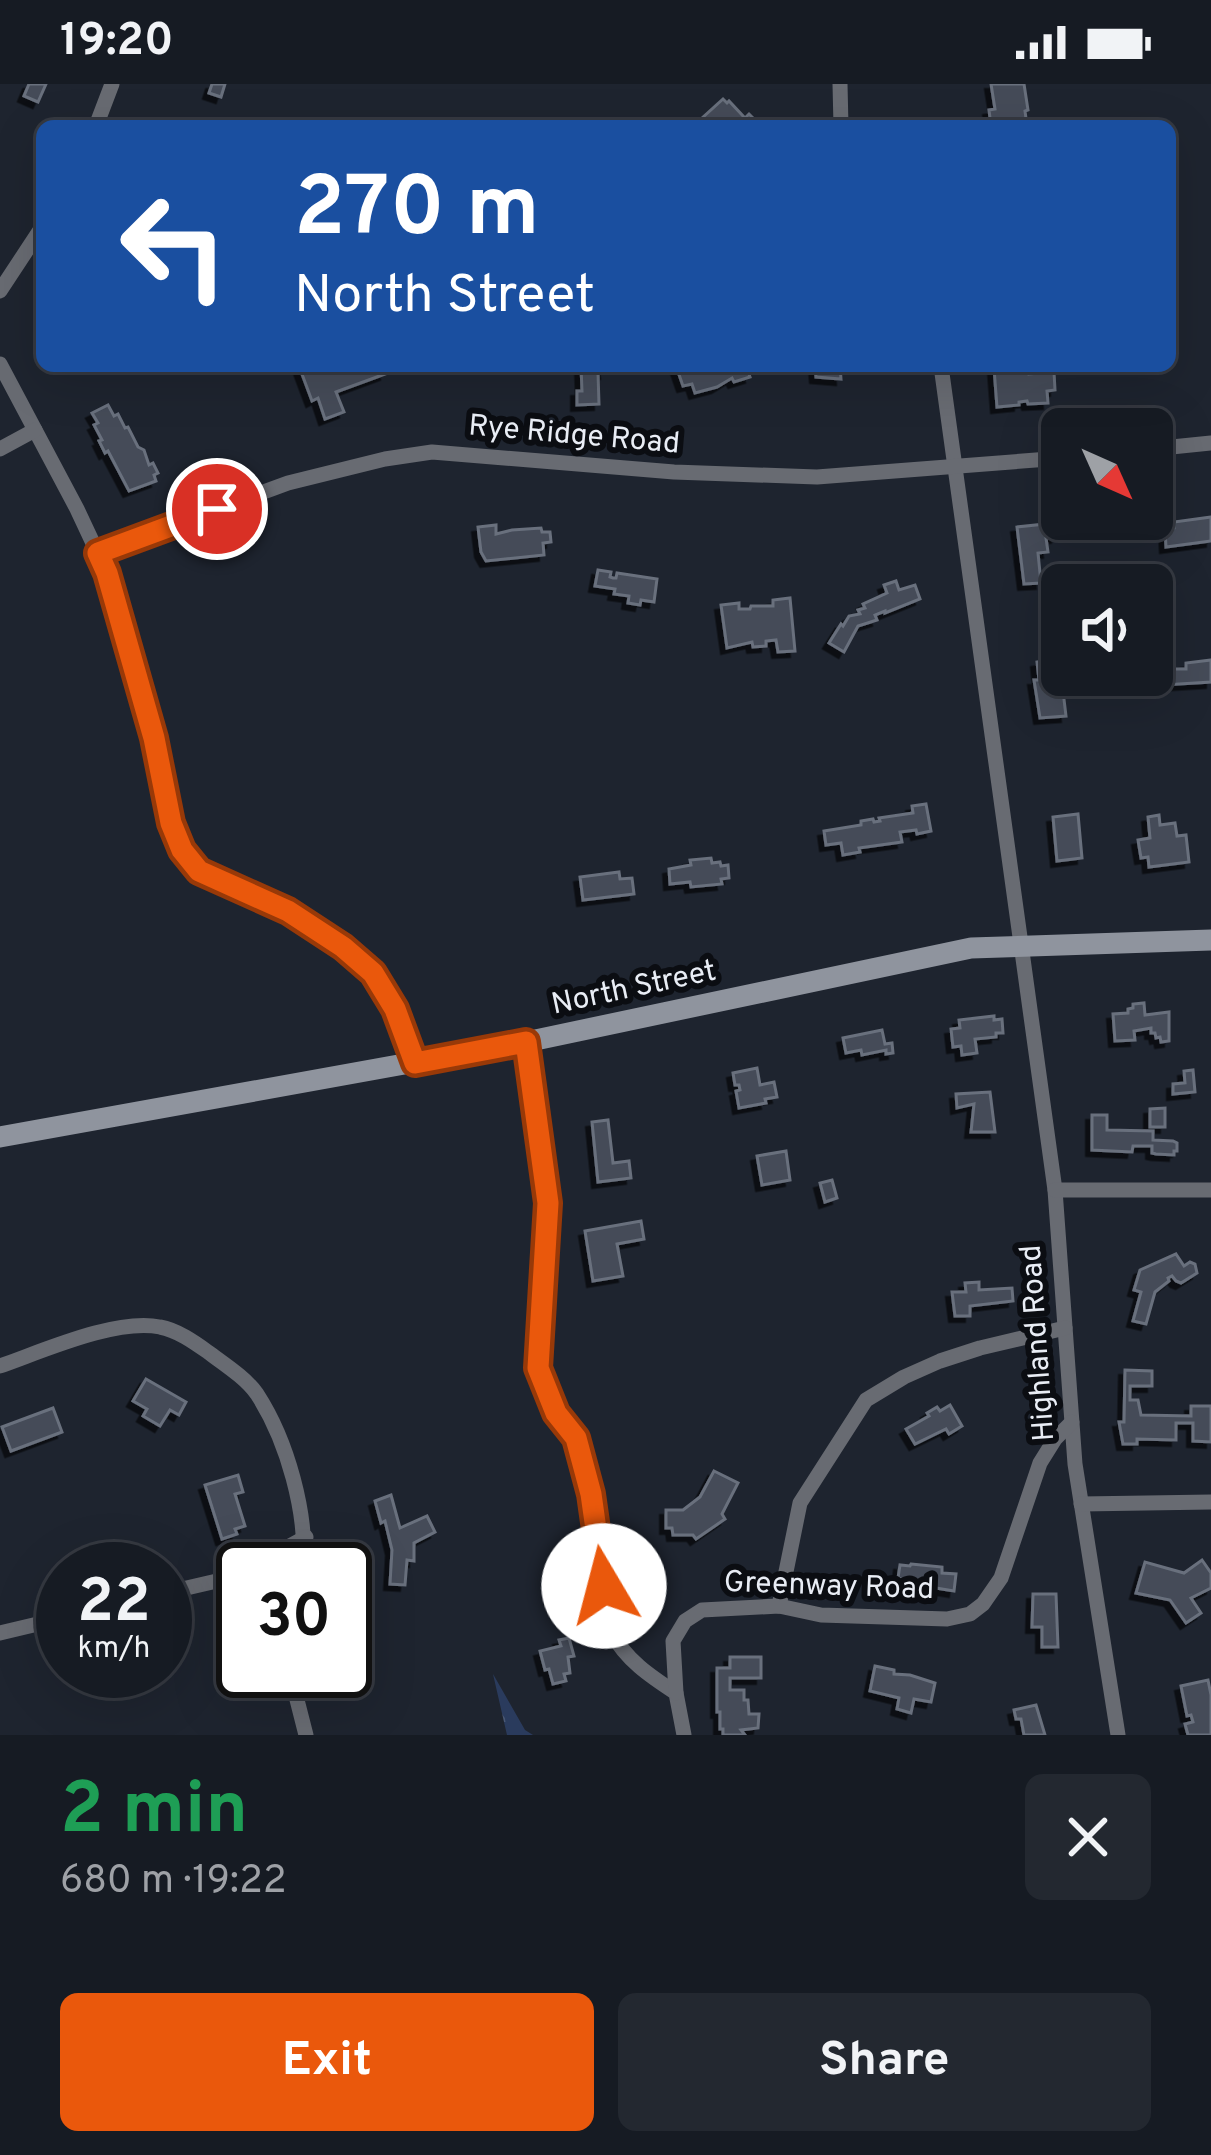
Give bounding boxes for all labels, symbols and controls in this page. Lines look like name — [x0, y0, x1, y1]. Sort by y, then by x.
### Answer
text: 19:20 — [60, 14, 174, 71]
text: 270 m — [294, 159, 540, 265]
icon: left — [96, 168, 252, 324]
text: North Street — [294, 263, 595, 332]
street label: Rye Ridge Road — [467, 408, 681, 464]
north arrow — [1041, 408, 1173, 540]
map controls — [1041, 408, 1173, 696]
pin — [166, 458, 268, 560]
icon: arrive — [184, 476, 250, 542]
button: sound — [1041, 564, 1173, 696]
street label: North Street — [548, 954, 720, 1024]
street label: Highland Road — [1014, 1243, 1064, 1443]
position arrow — [541, 1523, 667, 1649]
speed limit sign: 30 — [216, 1542, 372, 1698]
street label: Greenway Road — [723, 1565, 935, 1609]
text: 22 — [77, 1567, 151, 1643]
text: km/h — [78, 1631, 150, 1668]
text: 2 min — [60, 1767, 248, 1859]
button: close — [1025, 1774, 1151, 1900]
text: 680 m · 19:22 — [60, 1858, 287, 1907]
button: Exit — [60, 1993, 594, 2131]
button: Share — [618, 1993, 1151, 2131]

